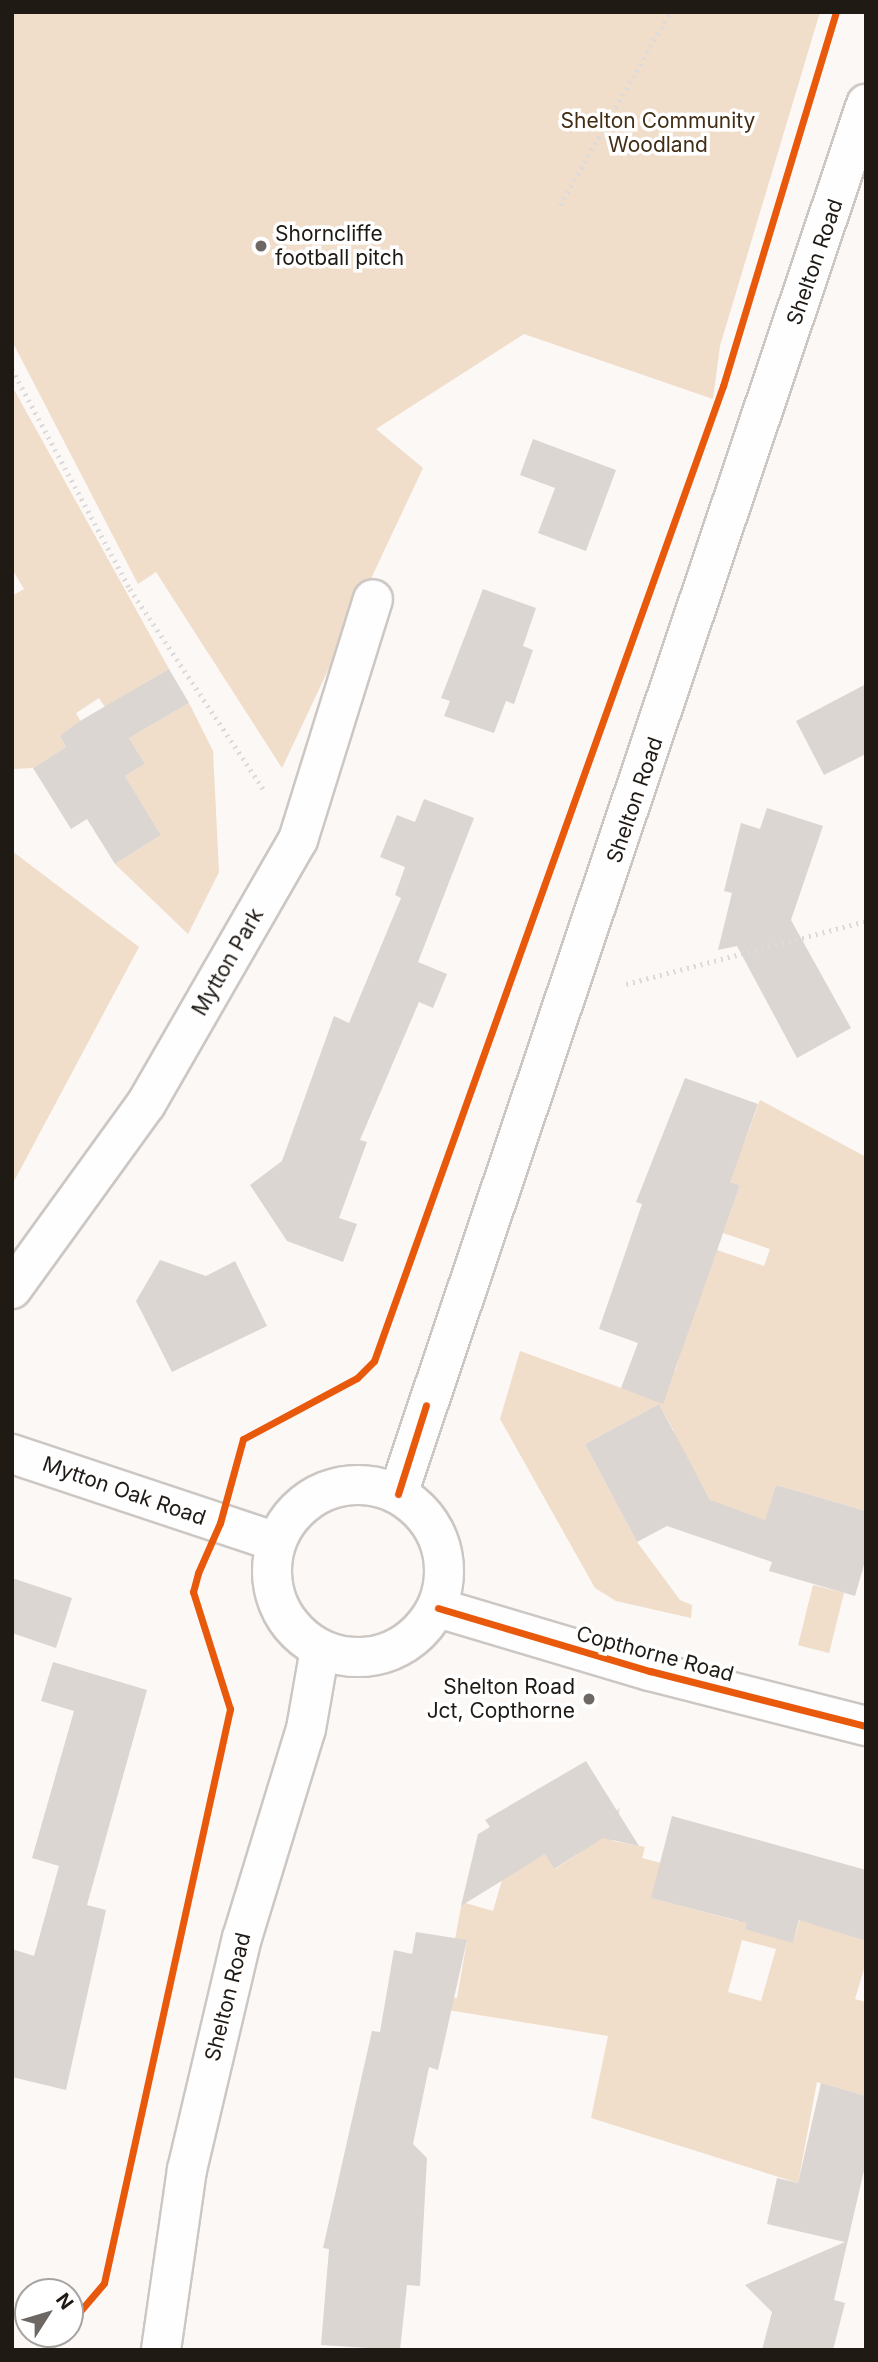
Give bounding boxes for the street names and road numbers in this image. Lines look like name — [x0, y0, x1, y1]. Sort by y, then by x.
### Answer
street label: Shelton Road — [782, 196, 848, 328]
street label: Shelton Road — [602, 734, 668, 866]
street label: Mytton Park — [187, 904, 269, 1020]
street label: Mytton Oak Road — [39, 1451, 209, 1531]
street label: Copthorne Road — [573, 1621, 737, 1687]
street label: Shelton Road — [200, 1930, 256, 2064]

